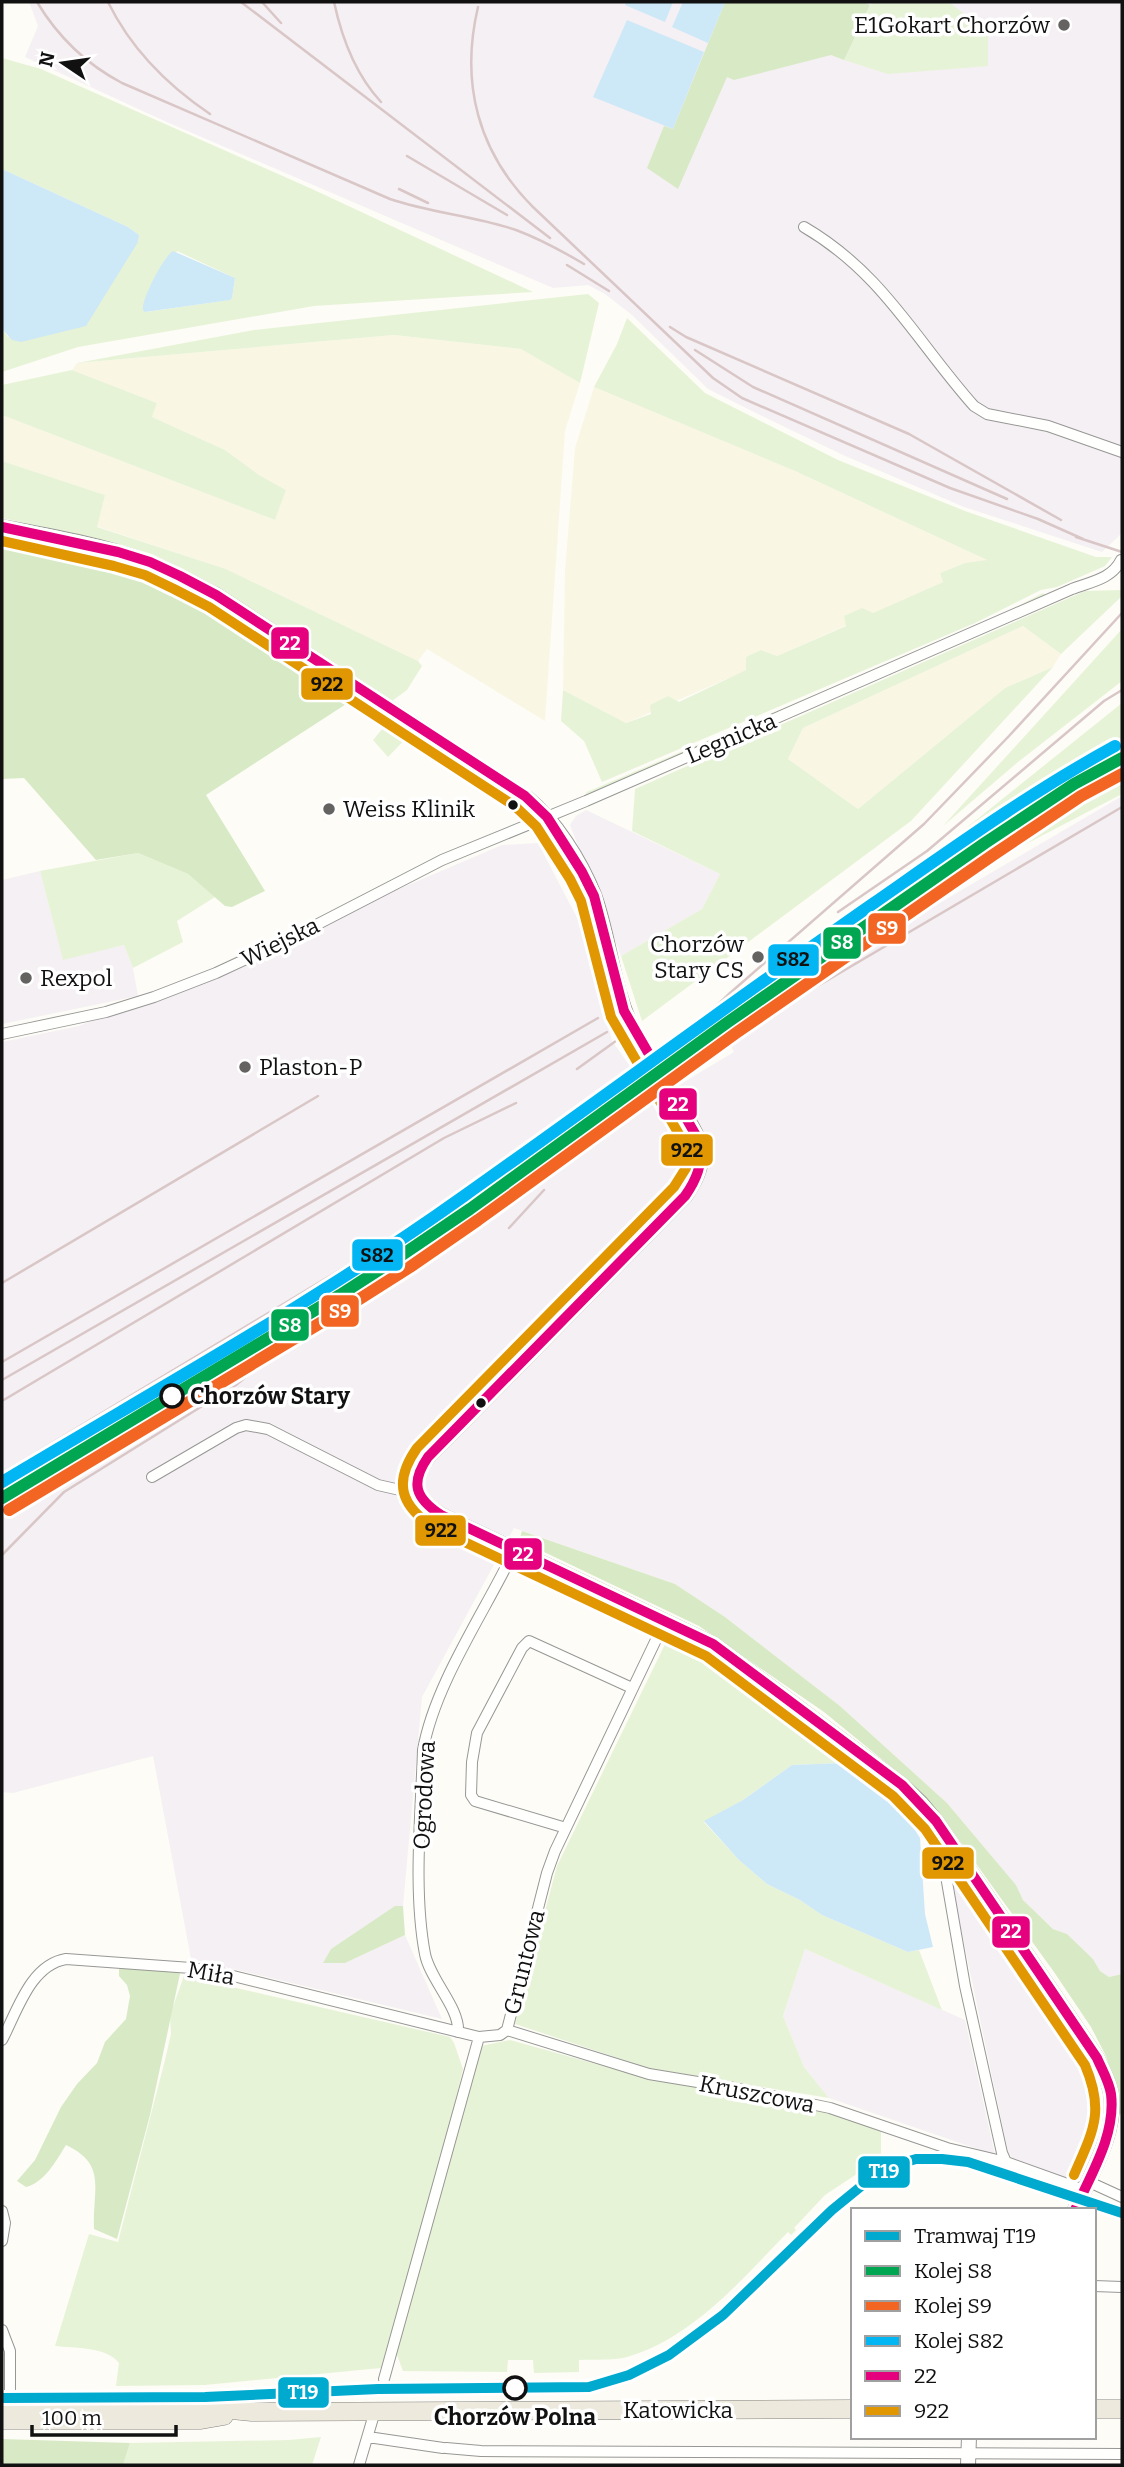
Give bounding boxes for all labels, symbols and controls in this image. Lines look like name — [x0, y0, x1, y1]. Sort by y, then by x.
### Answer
place label: E1Gokart Chorzów — [854, 11, 1051, 39]
marker: E1Gokart Chorzów — [1056, 17, 1072, 33]
north arrow — [28, 28, 98, 98]
text: N — [34, 49, 60, 69]
line badge: 22 — [270, 626, 310, 660]
text: 22 — [279, 632, 301, 655]
line badge: 922 — [300, 667, 354, 701]
text: 922 — [311, 673, 344, 696]
street label: Legnicka — [682, 706, 781, 770]
place label: Weiss Klinik — [343, 795, 475, 823]
unlabelled marker — [506, 798, 520, 812]
marker: Weiss Klinik — [321, 801, 337, 817]
street label: Wiejska — [236, 911, 324, 973]
line badge: S9 — [867, 912, 907, 945]
text: S9 — [876, 917, 898, 940]
line badge: S8 — [822, 926, 862, 960]
place label: Chorzów Stary CS — [650, 930, 745, 984]
text: S8 — [831, 931, 853, 954]
line badge: S82 — [767, 943, 820, 977]
text: S82 — [776, 948, 810, 971]
marker: Chorzów Stary CS — [750, 949, 766, 965]
place label: Rexpol — [40, 964, 113, 992]
marker: Rexpol — [18, 970, 34, 986]
place label: Plaston-P — [259, 1053, 362, 1081]
marker: Plaston-P — [237, 1059, 253, 1075]
line badge: 22 — [658, 1087, 698, 1121]
text: 22 — [667, 1093, 689, 1116]
line badge: 922 — [660, 1133, 714, 1167]
text: 922 — [671, 1139, 704, 1162]
line badge: S82 — [351, 1238, 404, 1272]
text: S82 — [360, 1244, 394, 1267]
line badge: S9 — [320, 1294, 360, 1328]
text: S9 — [329, 1300, 351, 1323]
line badge: S8 — [270, 1308, 310, 1342]
text: S8 — [279, 1314, 301, 1337]
place label: Chorzów Stary — [190, 1382, 350, 1410]
marker: Chorzów Stary — [160, 1384, 184, 1408]
unlabelled marker — [474, 1396, 488, 1410]
line badge: 922 — [414, 1514, 467, 1547]
text: 922 — [425, 1519, 458, 1542]
line badge: 22 — [503, 1537, 543, 1571]
text: 22 — [512, 1543, 534, 1566]
street label: Ogrodowa — [407, 1739, 441, 1850]
line badge: 922 — [921, 1846, 975, 1880]
text: 922 — [932, 1852, 965, 1875]
street label: Gruntowa — [497, 1906, 551, 2017]
line badge: 22 — [991, 1915, 1031, 1949]
text: 22 — [1000, 1920, 1022, 1943]
street label: Miła — [185, 1955, 237, 1991]
street label: Kruszcowa — [697, 2069, 817, 2119]
line badge: T19 — [857, 2155, 911, 2189]
text: T19 — [868, 2160, 900, 2183]
legend — [851, 2208, 1096, 2439]
text: Tramwaj T19 — [914, 2223, 1036, 2249]
text: Kolej S8 — [914, 2258, 992, 2284]
text: Kolej S9 — [914, 2293, 992, 2319]
text: Kolej S82 — [914, 2328, 1004, 2354]
text: 22 — [914, 2363, 937, 2389]
line badge: T19 — [277, 2376, 330, 2409]
marker: Chorzów Polna — [503, 2376, 527, 2400]
text: T19 — [287, 2381, 319, 2404]
scale bar — [32, 2394, 175, 2438]
street label: Katowicka — [623, 2396, 733, 2424]
text: 922 — [914, 2398, 949, 2424]
place label: Chorzów Polna — [434, 2403, 596, 2431]
text: 100 m — [42, 2405, 102, 2431]

